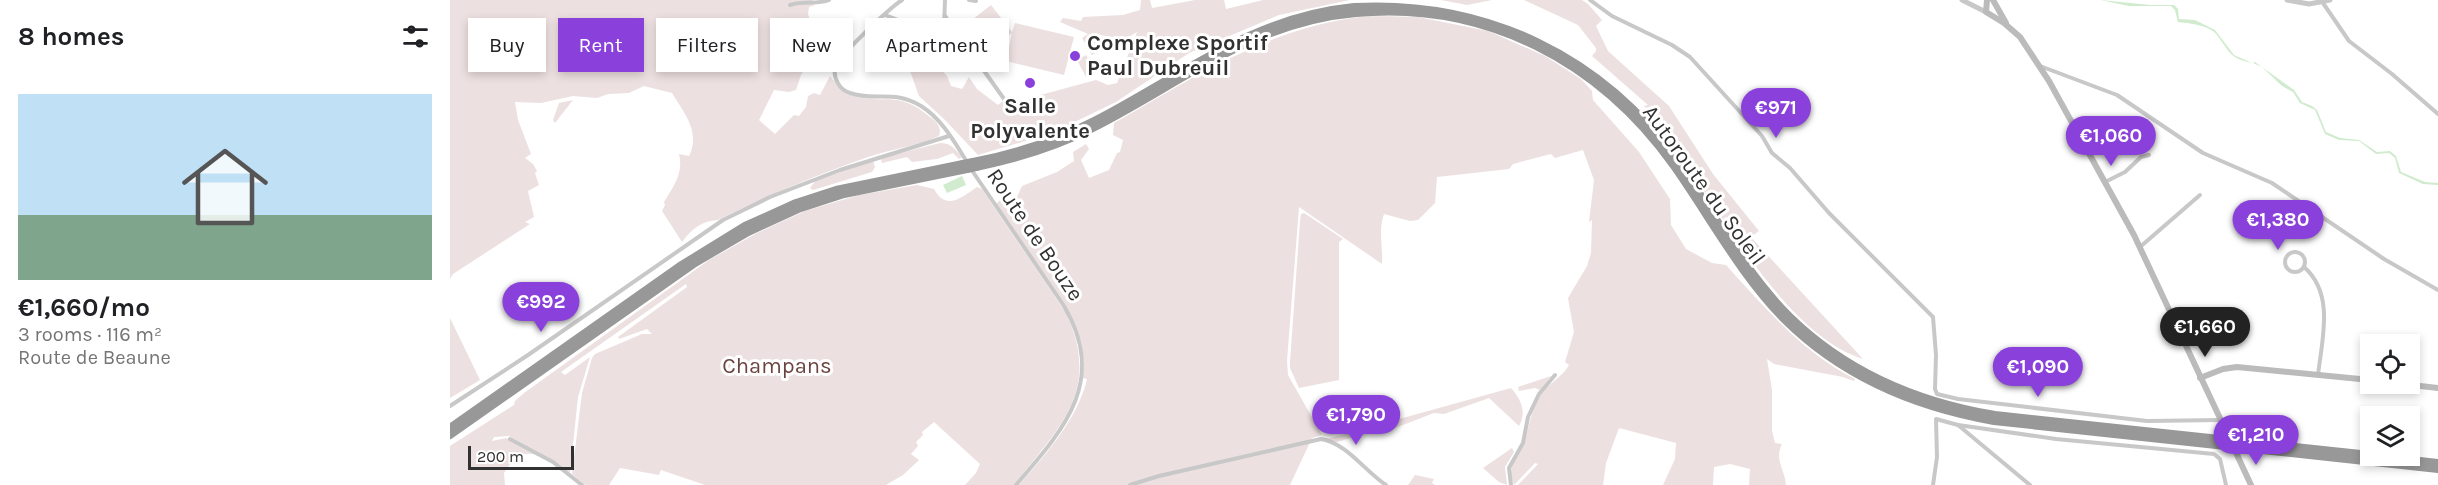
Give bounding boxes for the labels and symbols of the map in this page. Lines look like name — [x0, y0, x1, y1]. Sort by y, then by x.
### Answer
place label: Complexe Sportif Paul Dubreuil — [1087, 30, 1269, 81]
marker: Complexe Sportif Paul Dubreuil — [1068, 49, 1082, 63]
marker: Salle Polyvalente — [1023, 76, 1037, 90]
pin: €971 — [1740, 88, 1812, 139]
place label: Salle Polyvalente — [970, 93, 1090, 144]
street label: Autoroute du Soleil — [1637, 100, 1771, 270]
pin: €1,060 — [2062, 116, 2160, 167]
street label: Route de Bouze — [981, 164, 1089, 306]
pin: €1,380 — [2229, 200, 2327, 251]
pin: €992 — [505, 282, 577, 333]
pin: €1,660 — [2156, 307, 2254, 358]
pin: €1,090 — [1989, 347, 2087, 398]
park label: Champans — [722, 353, 832, 379]
pin: €1,790 — [1307, 395, 1405, 446]
pin: €1,210 — [2207, 415, 2305, 466]
scale bar — [468, 443, 574, 470]

